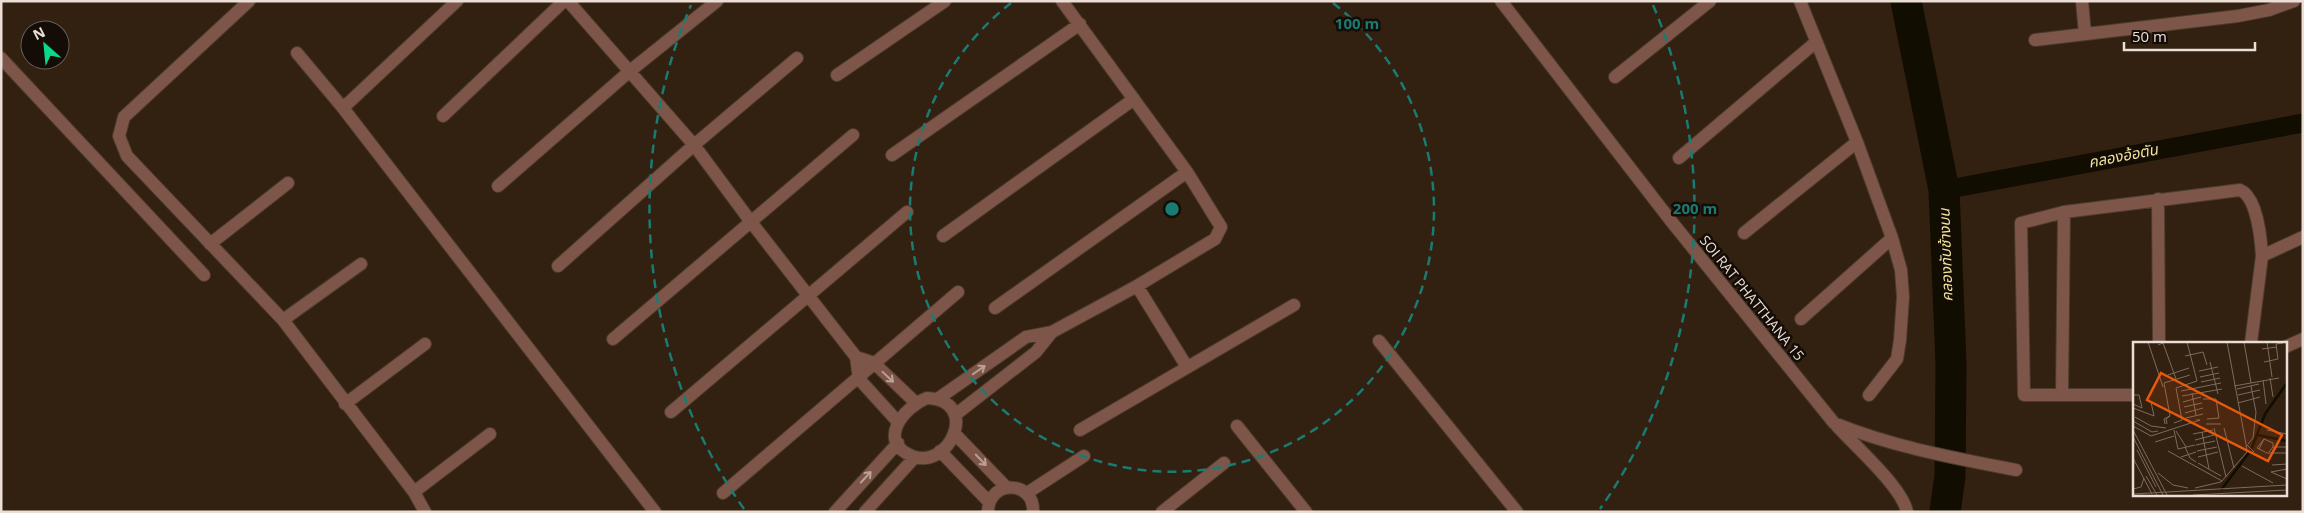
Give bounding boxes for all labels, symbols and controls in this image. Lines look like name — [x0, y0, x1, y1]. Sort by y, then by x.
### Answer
text: 100 m — [1335, 13, 1379, 33]
north arrow — [20, 20, 70, 70]
scale bar — [2124, 20, 2255, 52]
text: N — [29, 22, 48, 44]
text: 50 m — [2132, 26, 2167, 46]
water label: คลองอ้อตัน — [2086, 138, 2160, 172]
text: 200 m — [1673, 198, 1717, 218]
centre of rings — [1163, 200, 1181, 218]
water label: คลองทับช้างบน — [1933, 207, 1957, 302]
street label: SOI RAT PHATTHANA 15 — [1696, 231, 1809, 364]
inset map — [2133, 342, 2286, 496]
one-way arrow — [972, 365, 986, 375]
one-way arrow — [882, 371, 895, 383]
one-way arrow — [975, 454, 987, 467]
one-way arrow — [860, 471, 872, 484]

